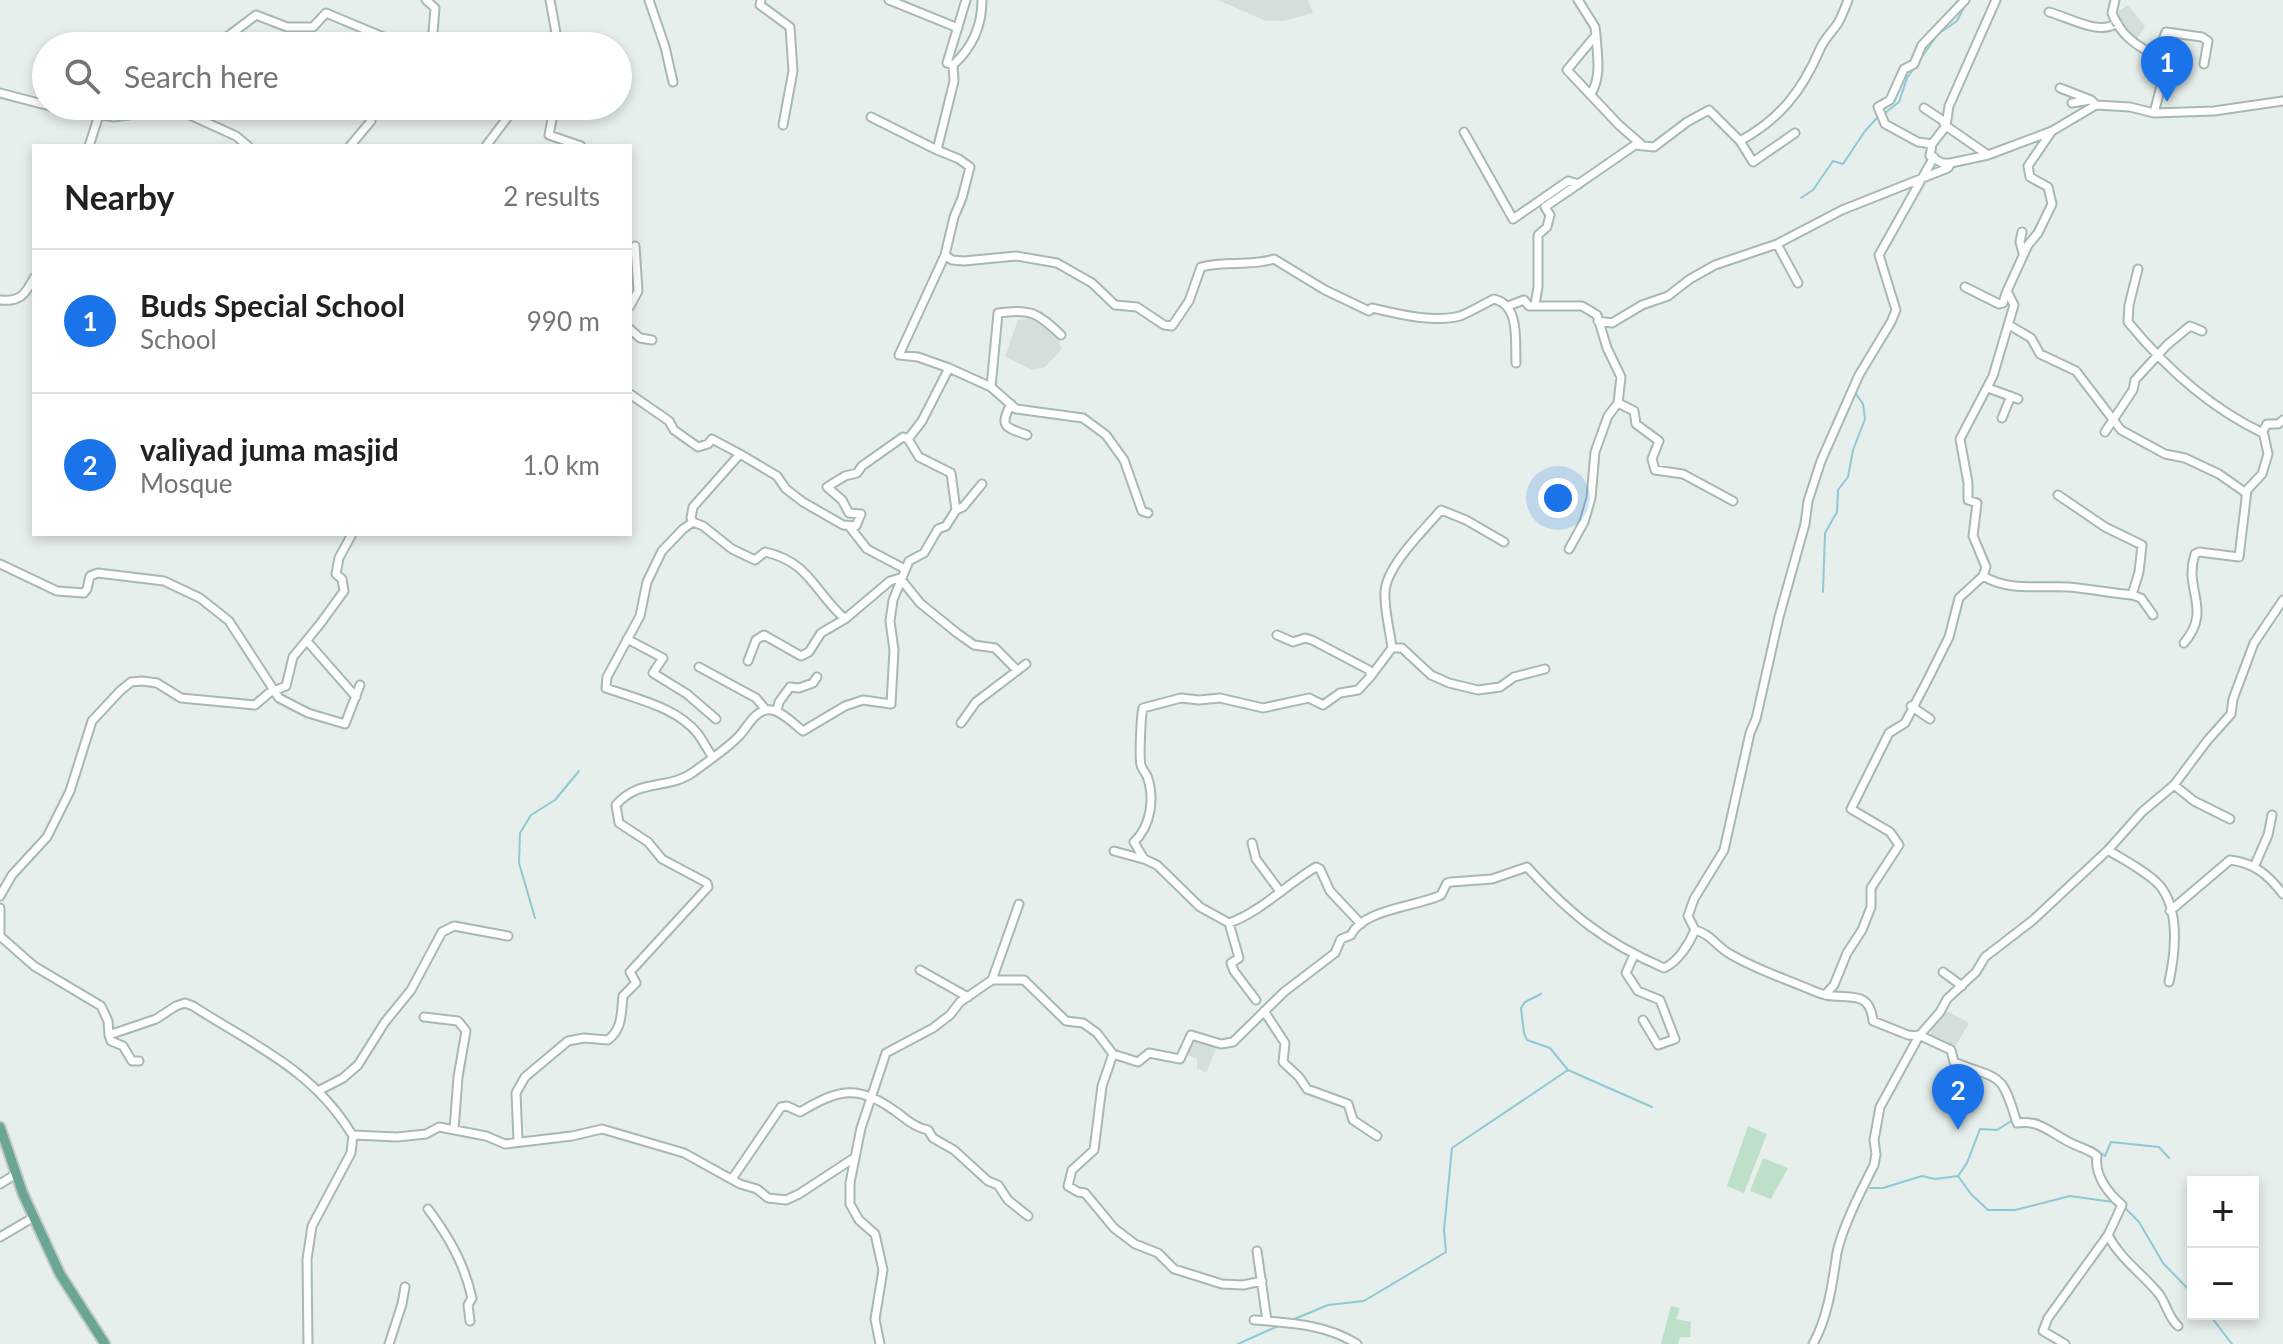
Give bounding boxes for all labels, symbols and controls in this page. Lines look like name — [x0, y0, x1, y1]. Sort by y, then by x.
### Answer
search box — [32, 32, 632, 120]
pin: 1 — [2141, 36, 2193, 102]
icon: search — [60, 54, 104, 98]
text: Search here — [124, 58, 279, 94]
text: Nearby — [64, 176, 175, 217]
text: 2 results — [503, 180, 600, 212]
text: Buds Special School — [140, 287, 405, 323]
text: 1 — [82, 305, 98, 337]
text: 990 m — [527, 305, 600, 337]
text: School — [140, 323, 217, 355]
text: valiyad juma masjid — [140, 431, 399, 467]
text: 2 — [82, 449, 98, 481]
text: 1.0 km — [522, 449, 600, 481]
text: Mosque — [140, 467, 233, 499]
your location — [1538, 478, 1578, 518]
pin: 2 — [1932, 1064, 1984, 1130]
map controls — [2187, 1176, 2259, 1320]
button: + — [2187, 1176, 2259, 1248]
button: − — [2187, 1248, 2259, 1320]

